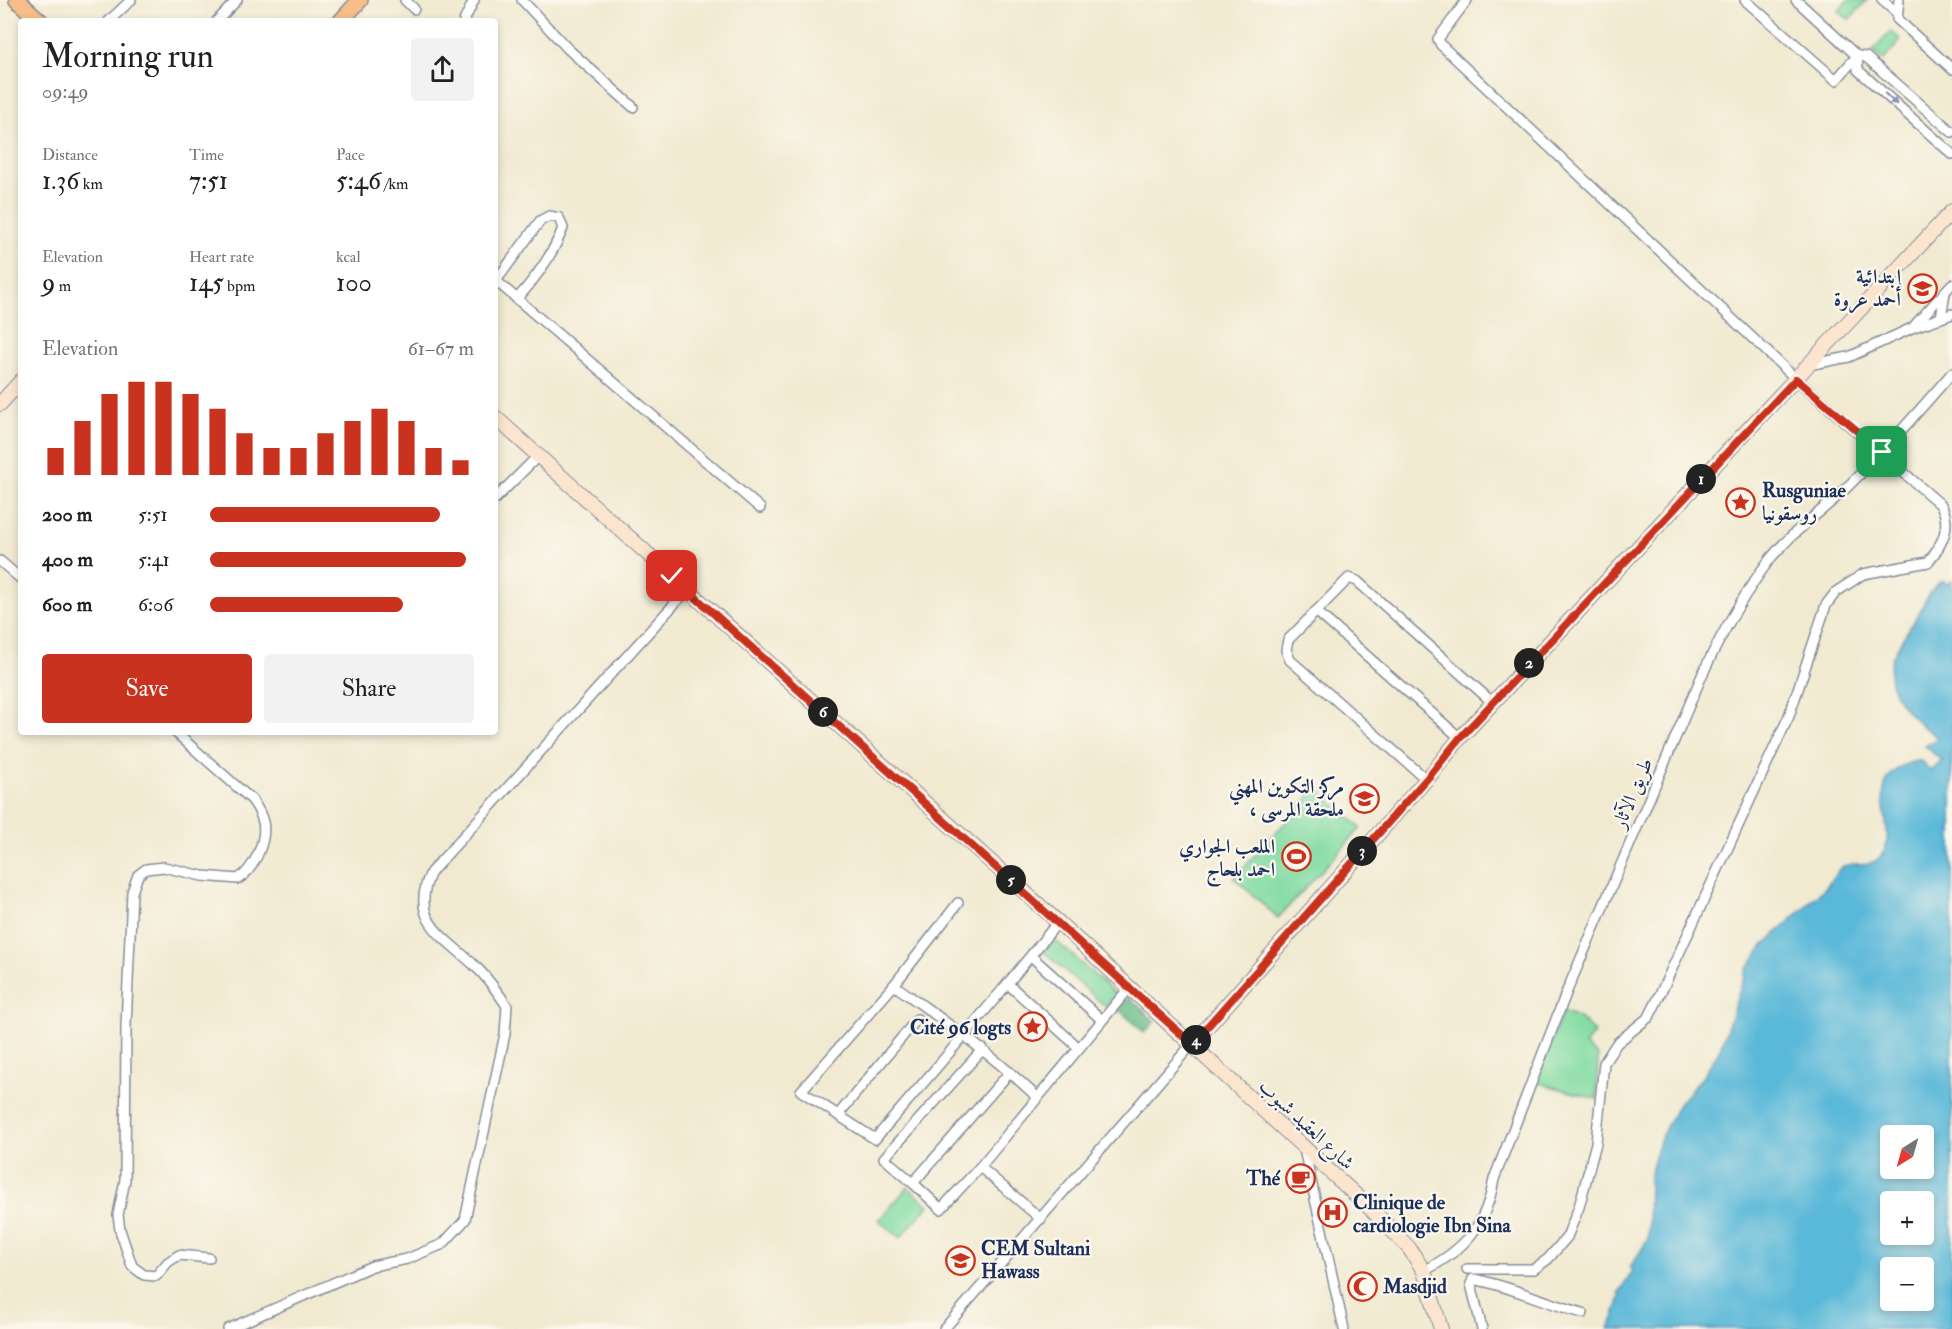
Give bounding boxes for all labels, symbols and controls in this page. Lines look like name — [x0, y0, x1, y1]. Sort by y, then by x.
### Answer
text: Morning run — [42, 36, 214, 77]
button: share — [411, 38, 474, 101]
text: 09:49 — [42, 79, 88, 104]
one-way arrow — [1883, 92, 1898, 105]
text: Distance — [42, 145, 98, 165]
text: Time — [189, 145, 224, 165]
text: Pace — [336, 145, 365, 165]
text: 1.36 — [42, 165, 79, 197]
text: 7:51 — [189, 165, 228, 197]
text: 5:46 — [336, 165, 381, 197]
text: km — [79, 174, 103, 194]
text: /km — [381, 174, 409, 194]
text: Elevation — [42, 247, 103, 267]
text: Heart rate — [189, 247, 254, 267]
text: kcal — [336, 247, 361, 267]
place label: إبتدائية أحمد عروة — [1834, 264, 1903, 314]
text: 9 — [42, 267, 55, 299]
text: 145 — [189, 267, 224, 299]
text: 100 — [336, 267, 372, 299]
school or university icon: إبتدائية أحمد عروة — [1906, 272, 1938, 304]
text: m — [55, 276, 71, 296]
text: bpm — [224, 276, 255, 296]
text: Elevation — [42, 336, 118, 361]
text: 61–67 m — [408, 336, 474, 361]
pin — [1856, 426, 1907, 477]
icon: arrive — [1865, 435, 1898, 468]
pin: 1 — [1686, 464, 1716, 494]
text: 1 — [1698, 469, 1704, 489]
place label: Rusguniae روسقونيا — [1762, 478, 1847, 526]
place icon: Rusguniae روسقونيا — [1725, 486, 1757, 518]
text: 200 m — [42, 502, 92, 527]
text: 5:51 — [138, 502, 168, 527]
text: 400 m — [42, 547, 93, 572]
text: 5:41 — [138, 547, 170, 572]
pin — [646, 550, 697, 601]
icon: check — [655, 559, 688, 592]
text: 600 m — [42, 592, 92, 617]
text: 6:06 — [138, 592, 173, 617]
pin: 2 — [1514, 648, 1544, 678]
text: 2 — [1525, 653, 1533, 673]
button: Save — [42, 654, 252, 723]
button: Share — [264, 654, 474, 723]
pin: 6 — [808, 697, 838, 727]
text: 6 — [819, 702, 827, 722]
street label: طريق الآثار — [1606, 754, 1658, 834]
place label: مركز التكوين المهني ، ملحقة المرسى — [1229, 774, 1344, 824]
school or university icon: مركز التكوين المهني ، ملحقة المرسى — [1349, 782, 1381, 814]
place label: الملعب الجواري احمد بلحاج — [1179, 834, 1275, 888]
pin: 3 — [1347, 836, 1377, 866]
sports icon: الملعب الجواري احمد بلحاج — [1280, 841, 1312, 873]
text: 3 — [1359, 841, 1365, 861]
pin: 5 — [996, 865, 1026, 895]
text: 5 — [1007, 870, 1015, 890]
place icon: Cité 96 logts — [1016, 1011, 1048, 1043]
place label: Cité 96 logts — [910, 1015, 1011, 1041]
pin: 4 — [1181, 1025, 1211, 1055]
text: 4 — [1192, 1030, 1200, 1050]
street label: شارع العقيد شبوب — [1250, 1074, 1360, 1179]
north arrow — [1880, 1125, 1934, 1179]
map controls — [1880, 1125, 1934, 1311]
cafe icon: Thé — [1285, 1162, 1317, 1194]
place label: Thé — [1245, 1166, 1281, 1191]
place label: Clinique de cardiologie Ibn Sina — [1353, 1190, 1512, 1239]
button: + — [1880, 1191, 1934, 1245]
hospital icon: Clinique de cardiologie Ibn Sina — [1316, 1197, 1348, 1229]
place label: CEM Sultani Hawass — [981, 1236, 1091, 1284]
school or university icon: CEM Sultani Hawass — [944, 1244, 976, 1276]
button: − — [1880, 1257, 1934, 1311]
mosque icon: Masdjid — [1346, 1270, 1378, 1302]
place label: Masdjid — [1382, 1274, 1447, 1299]

